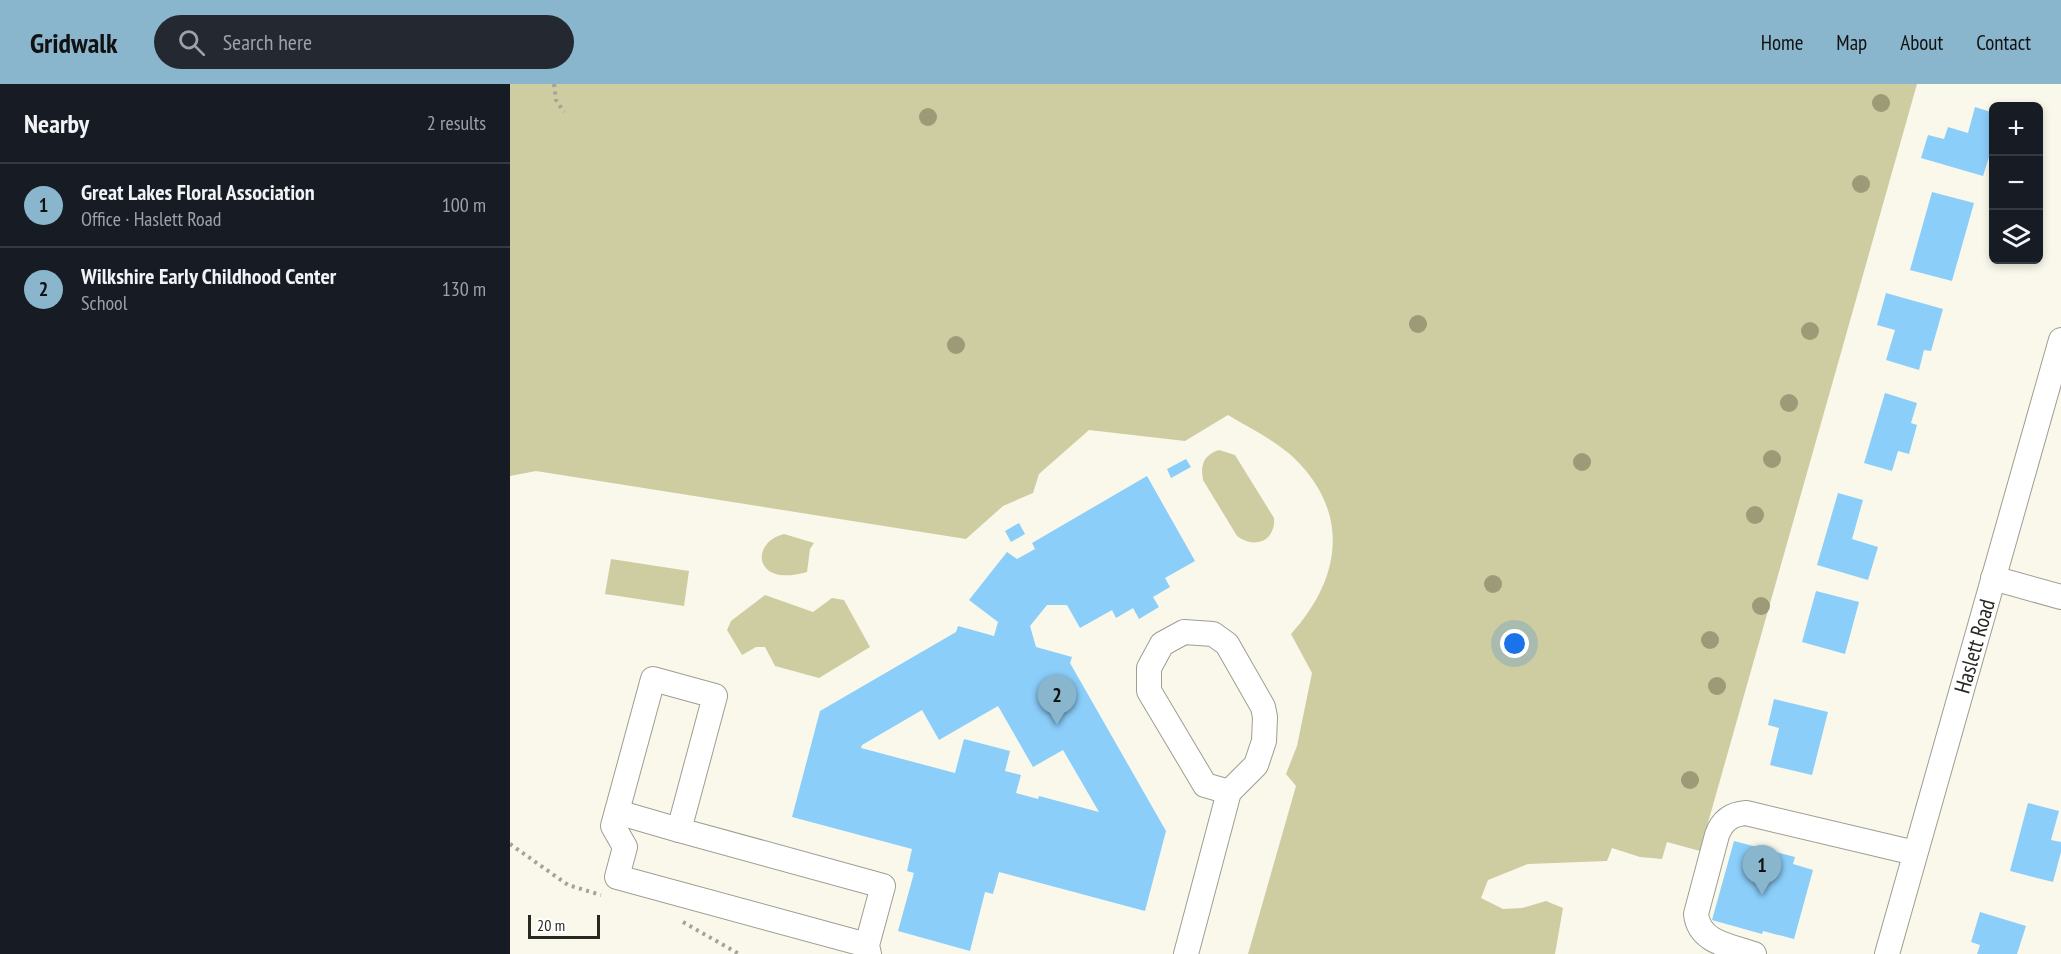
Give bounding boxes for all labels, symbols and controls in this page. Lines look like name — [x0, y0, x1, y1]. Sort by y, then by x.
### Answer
search box — [154, 15, 574, 69]
text: Gridwalk — [30, 24, 118, 61]
icon: search — [175, 26, 208, 59]
text: Search here — [223, 28, 312, 56]
text: Home — [1761, 29, 1803, 56]
text: Map — [1836, 29, 1867, 56]
text: About — [1900, 29, 1943, 56]
text: Contact — [1976, 29, 2031, 56]
map controls — [1989, 102, 2043, 264]
button: + — [1989, 102, 2043, 156]
text: Nearby — [24, 107, 89, 140]
text: 2 results — [427, 110, 486, 136]
button: − — [1989, 156, 2043, 210]
text: Great Lakes Floral Association — [81, 178, 315, 206]
text: 1 — [39, 192, 48, 218]
text: 100 m — [442, 192, 486, 218]
text: Office · Haslett Road — [81, 206, 221, 232]
button: layers — [1989, 210, 2043, 264]
text: Wilkshire Early Childhood Center — [81, 262, 336, 290]
text: 2 — [39, 276, 48, 302]
text: 130 m — [442, 276, 486, 302]
text: School — [81, 290, 127, 316]
street label: Haslett Road — [1948, 596, 2001, 696]
your location — [1500, 629, 1529, 658]
pin: 2 — [1038, 676, 1076, 725]
pin: 1 — [1742, 846, 1782, 895]
scale bar — [528, 912, 600, 940]
text: 20 m — [537, 915, 565, 935]

